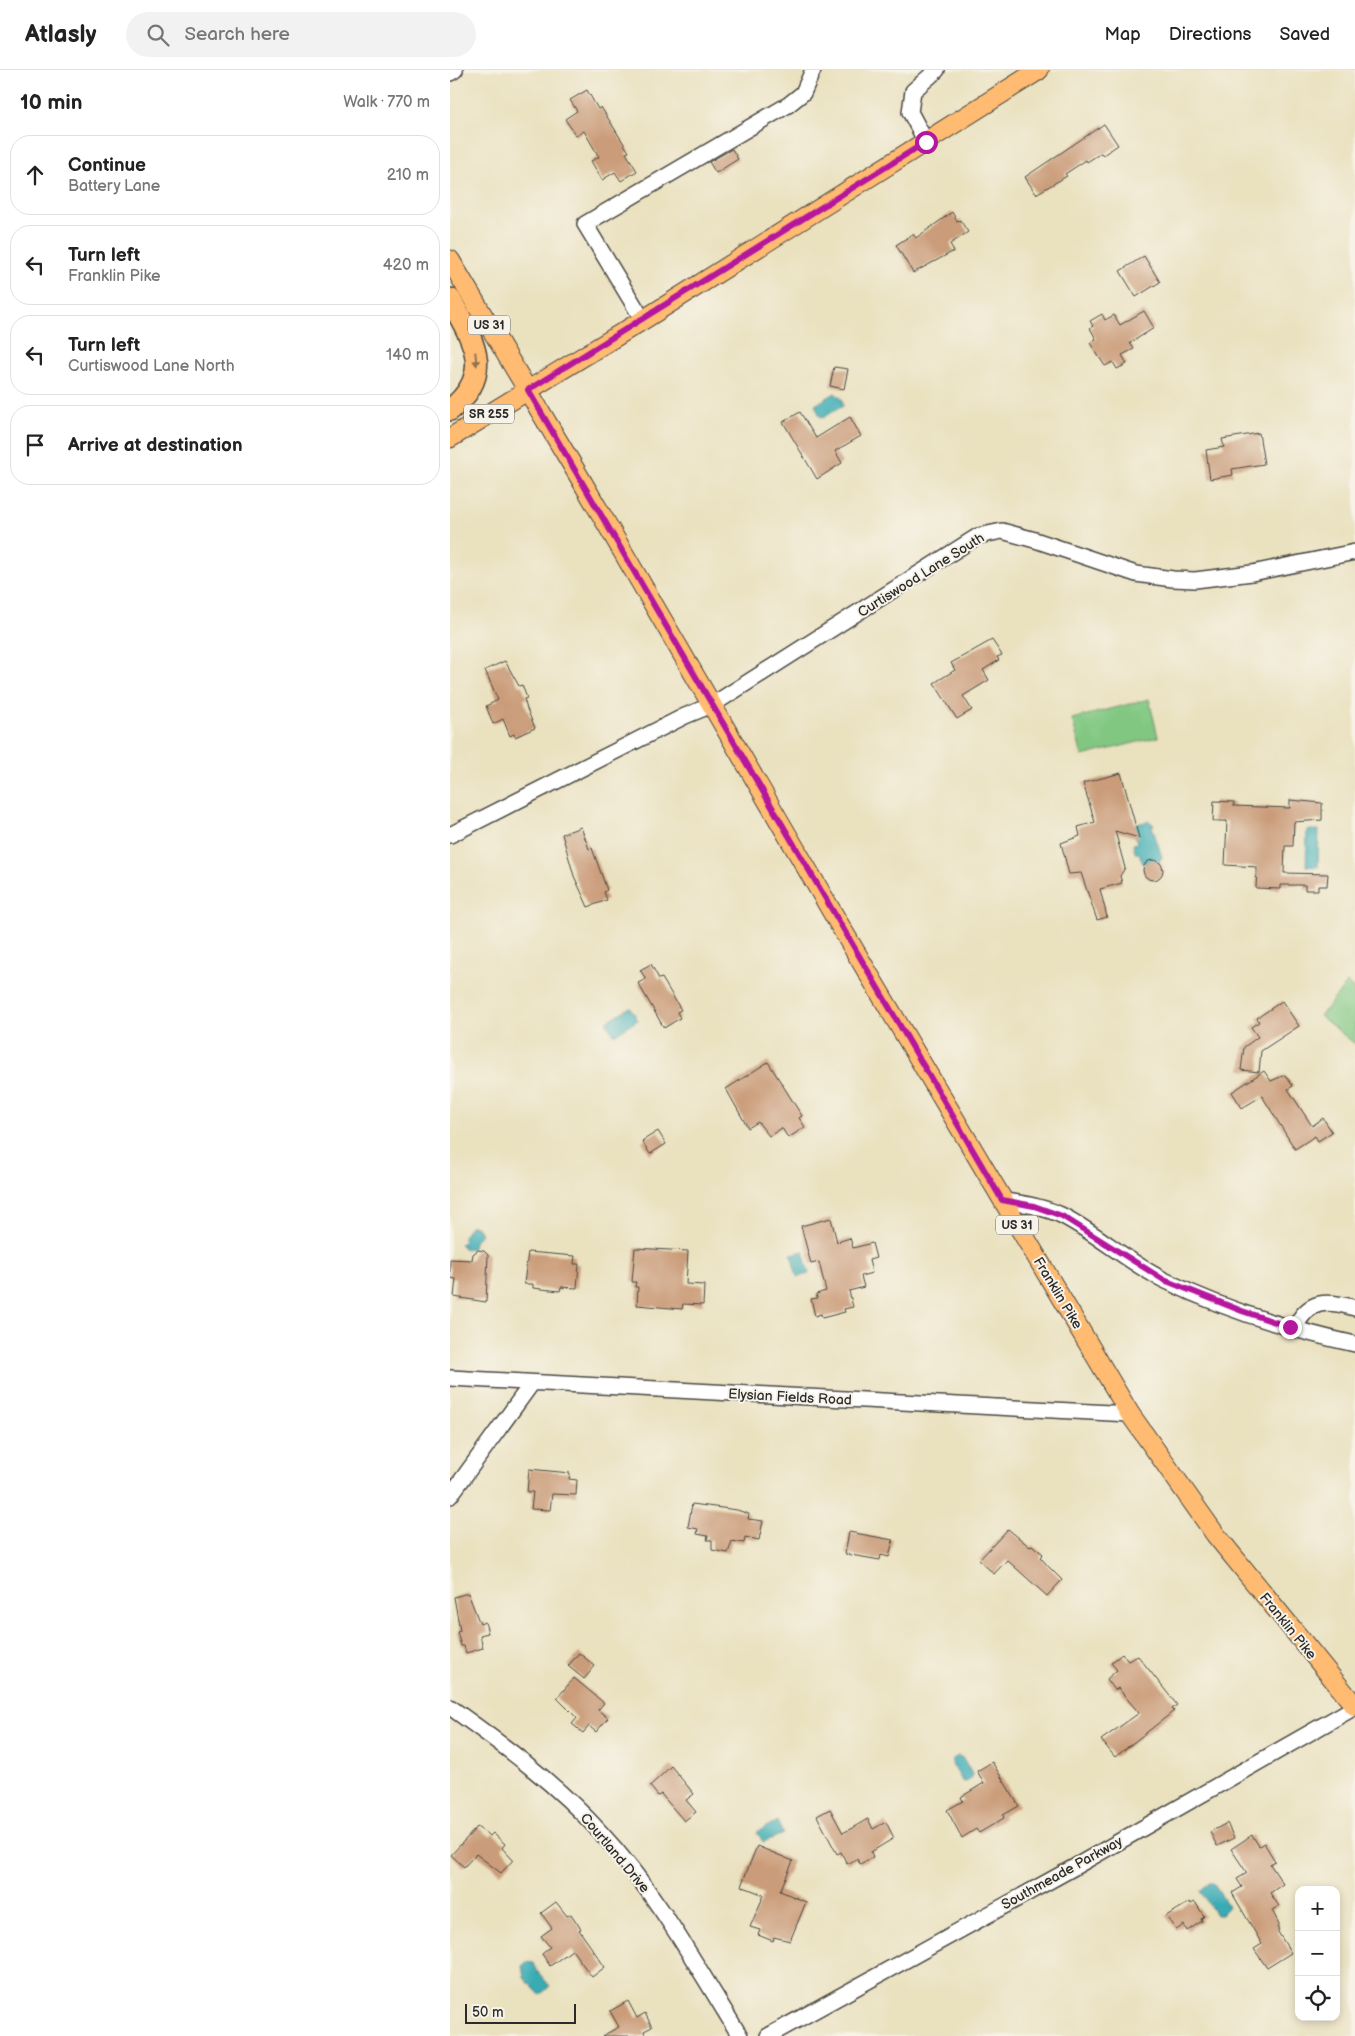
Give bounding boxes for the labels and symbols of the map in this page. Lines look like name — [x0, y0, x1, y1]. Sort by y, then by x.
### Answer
route start — [915, 131, 938, 154]
road number: US 31 — [468, 316, 510, 334]
one-way arrow — [472, 351, 480, 367]
road number: SR 255 — [464, 404, 514, 424]
street label: Curtiswood Lane South — [855, 529, 988, 621]
road number: US 31 — [996, 1216, 1038, 1234]
street label: Franklin Pike — [1030, 1254, 1086, 1332]
route end — [1279, 1316, 1302, 1339]
street label: Elysian Fields Road — [728, 1385, 852, 1409]
street label: Franklin Pike — [1256, 1589, 1320, 1663]
street label: Courtland Drive — [577, 1810, 653, 1896]
street label: Southmeade Parkway — [999, 1832, 1126, 1913]
scale bar — [465, 2001, 576, 2024]

